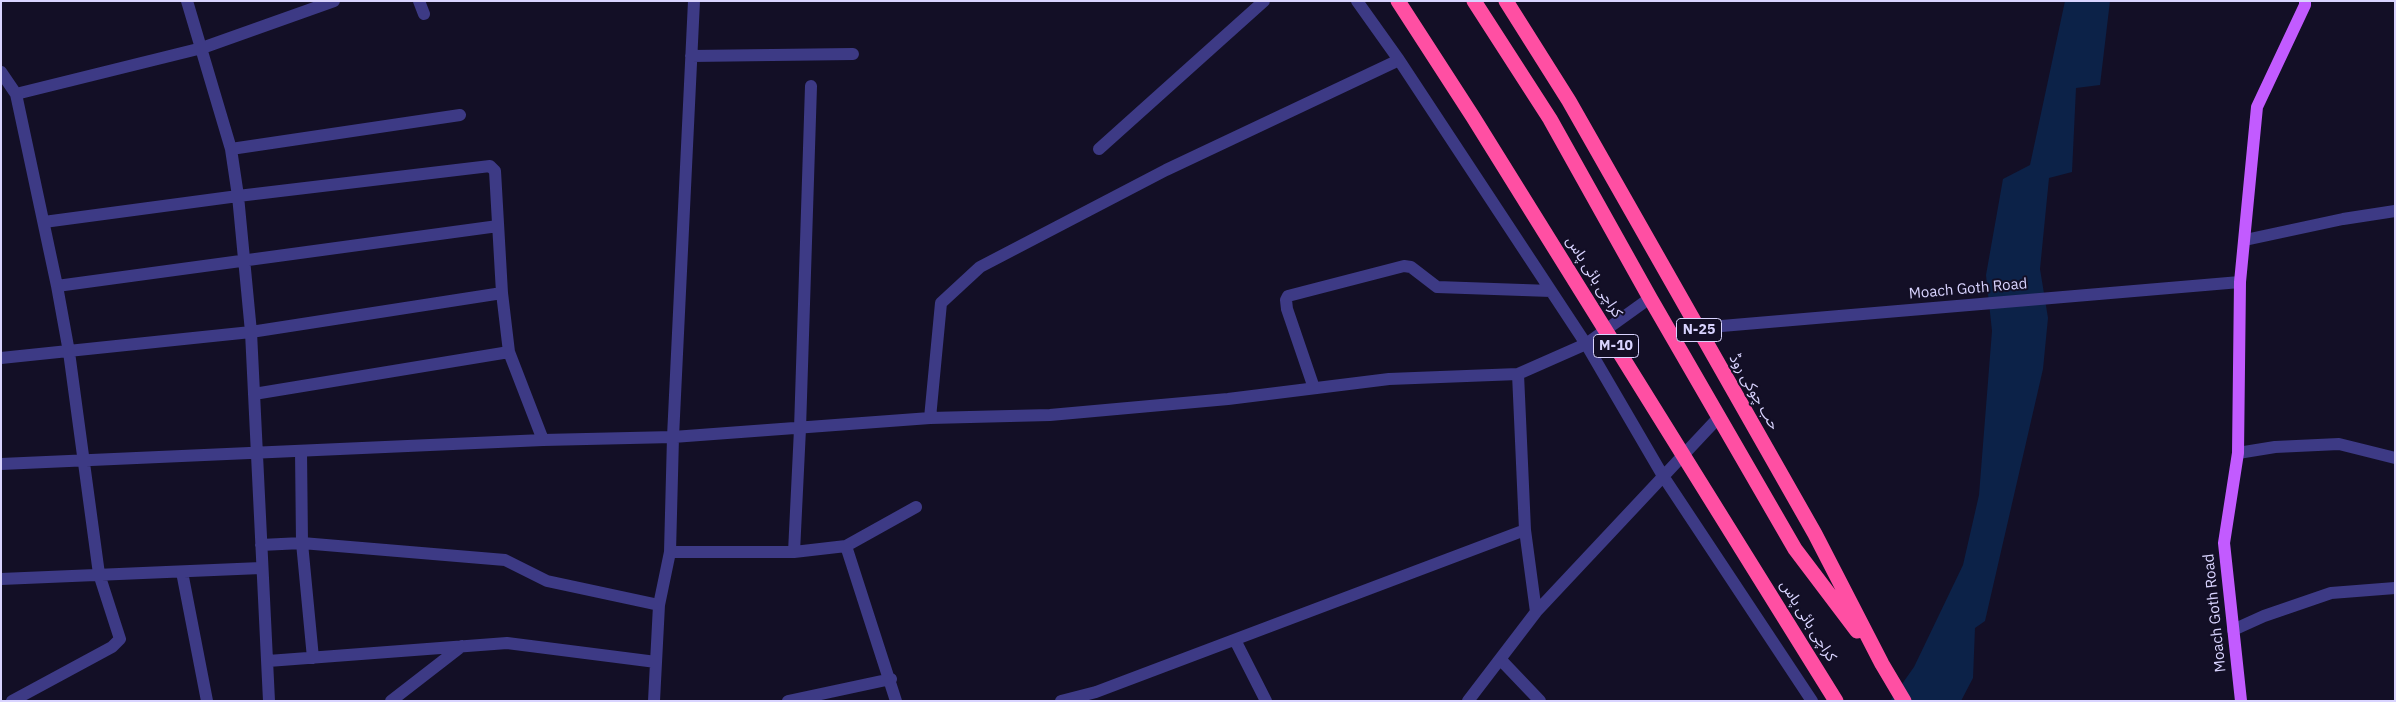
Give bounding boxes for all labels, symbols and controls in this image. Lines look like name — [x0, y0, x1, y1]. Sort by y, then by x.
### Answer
street label: کراچی بائی پاس — [1562, 233, 1626, 321]
street label: Moach Goth Road — [1908, 275, 2028, 303]
road number: N-25 — [1676, 318, 1722, 342]
road number: M-10 — [1594, 334, 1638, 358]
street label: حب چوکی روڈ — [1725, 351, 1783, 433]
street label: Moach Goth Road — [2200, 553, 2230, 673]
street label: کراچی بائی پاس — [1776, 577, 1840, 665]

